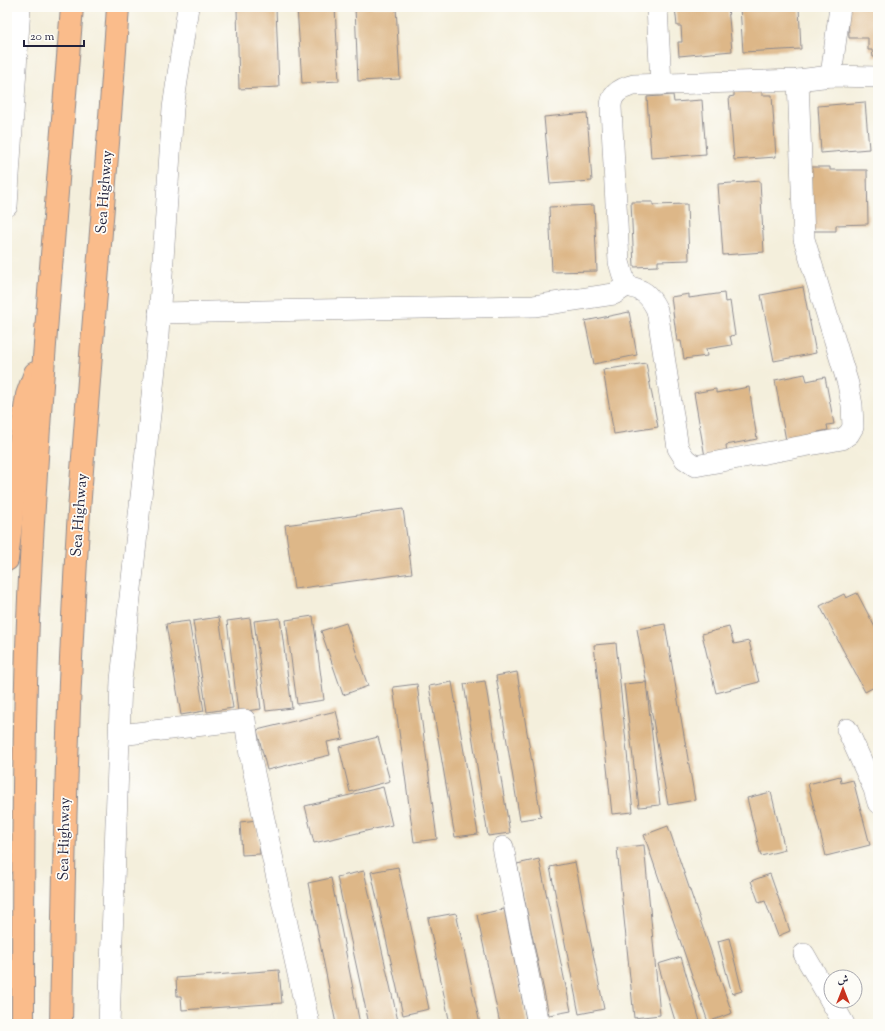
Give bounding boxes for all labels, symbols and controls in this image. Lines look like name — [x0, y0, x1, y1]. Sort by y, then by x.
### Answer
scale bar — [24, 22, 84, 48]
text: 20 m — [30, 28, 55, 46]
street label: Sea Highway — [92, 149, 118, 234]
street label: Sea Highway — [67, 472, 93, 557]
street label: Sea Highway — [54, 797, 76, 881]
north arrow — [823, 969, 863, 1009]
text: ش — [838, 972, 849, 988]

